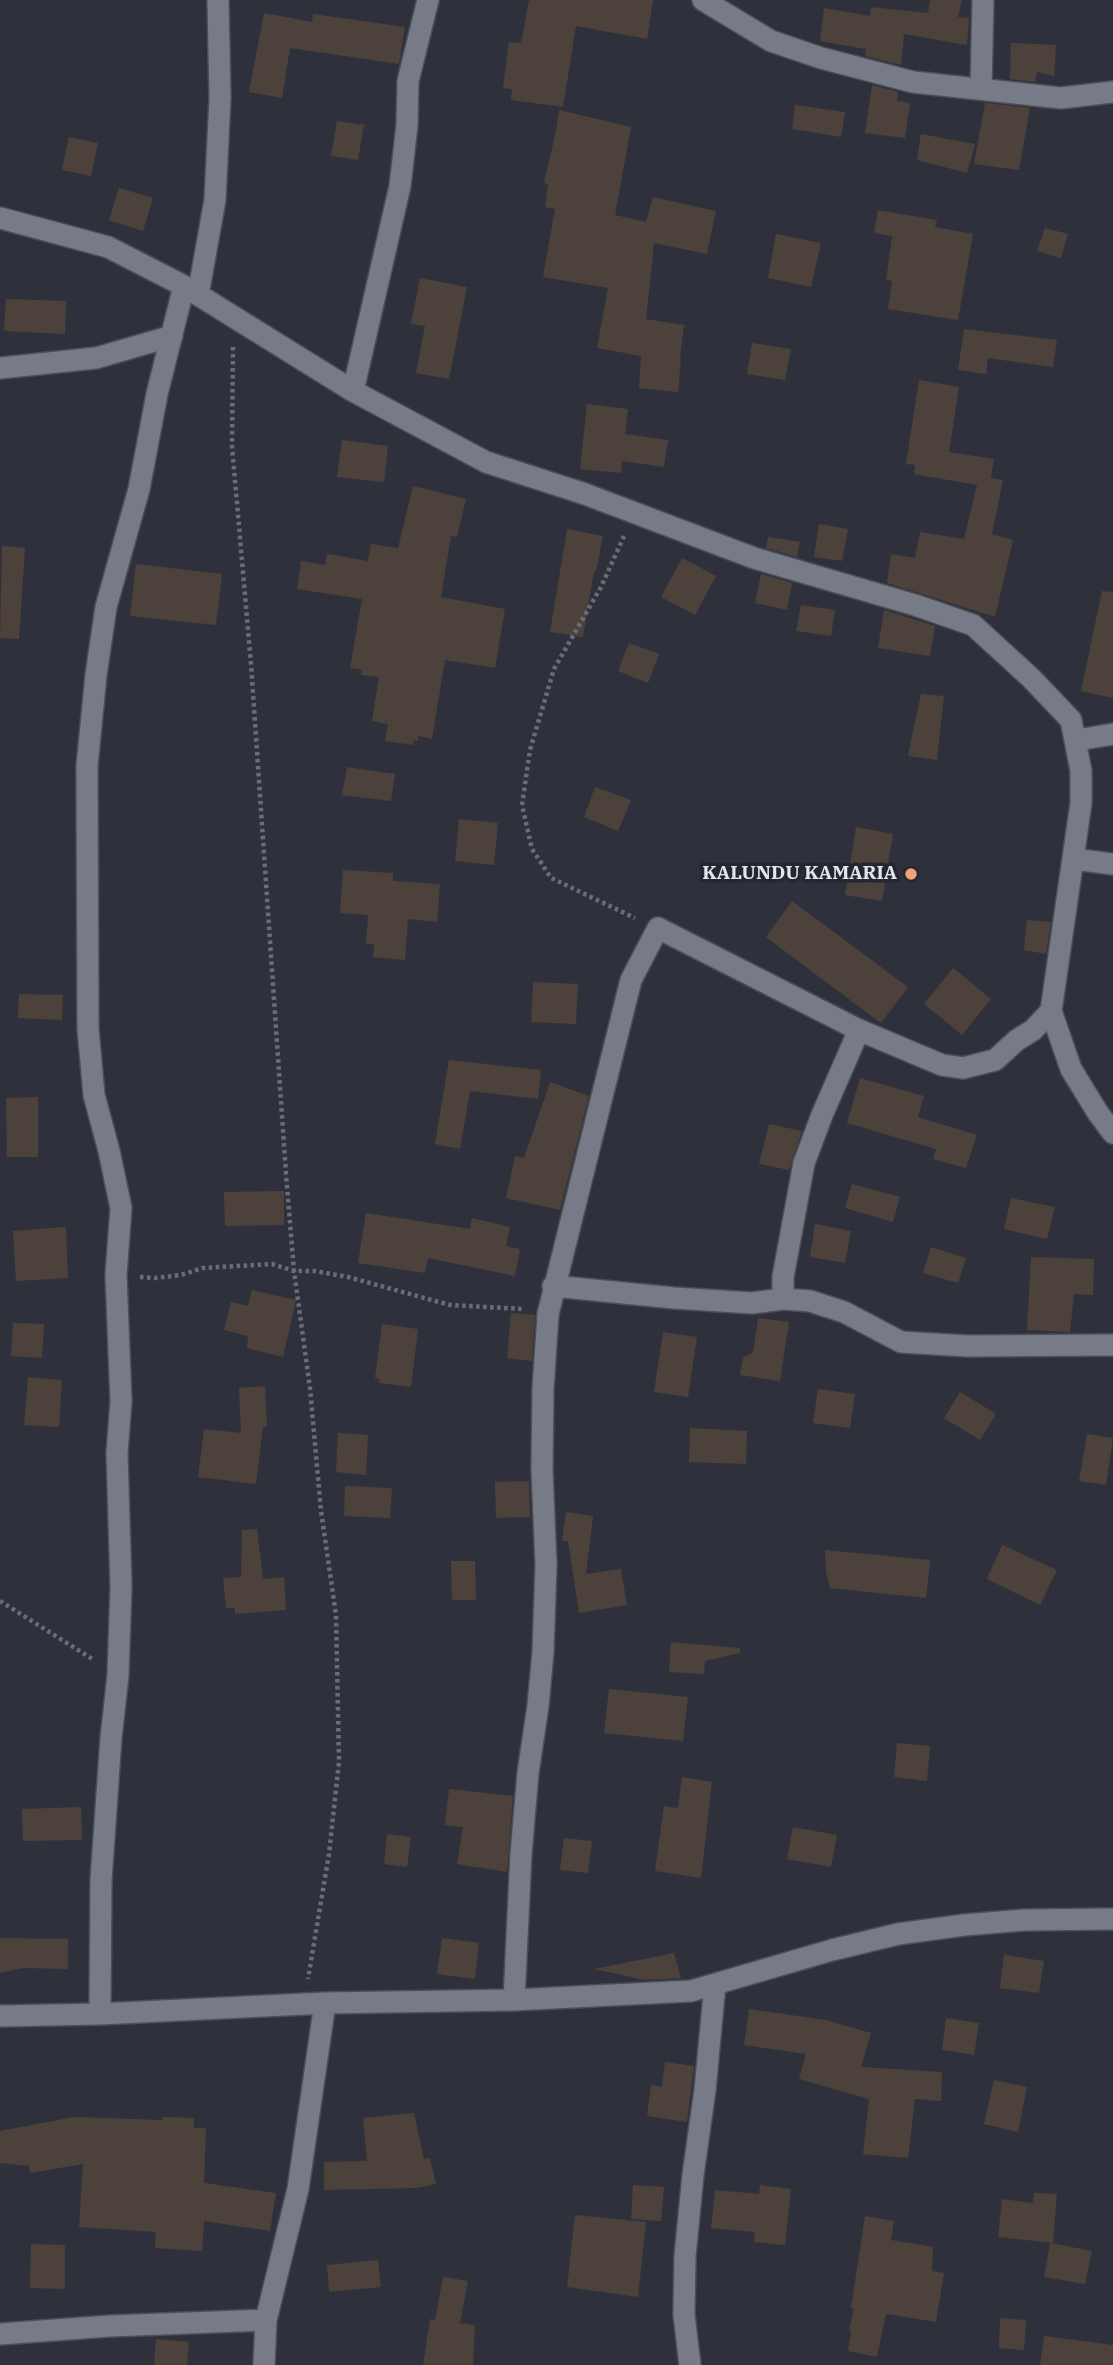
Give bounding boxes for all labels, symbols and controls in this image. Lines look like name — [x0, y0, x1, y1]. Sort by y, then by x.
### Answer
place label: KALUNDU KAMARIA — [702, 863, 897, 885]
marker: KALUNDU KAMARIA — [903, 866, 919, 882]

